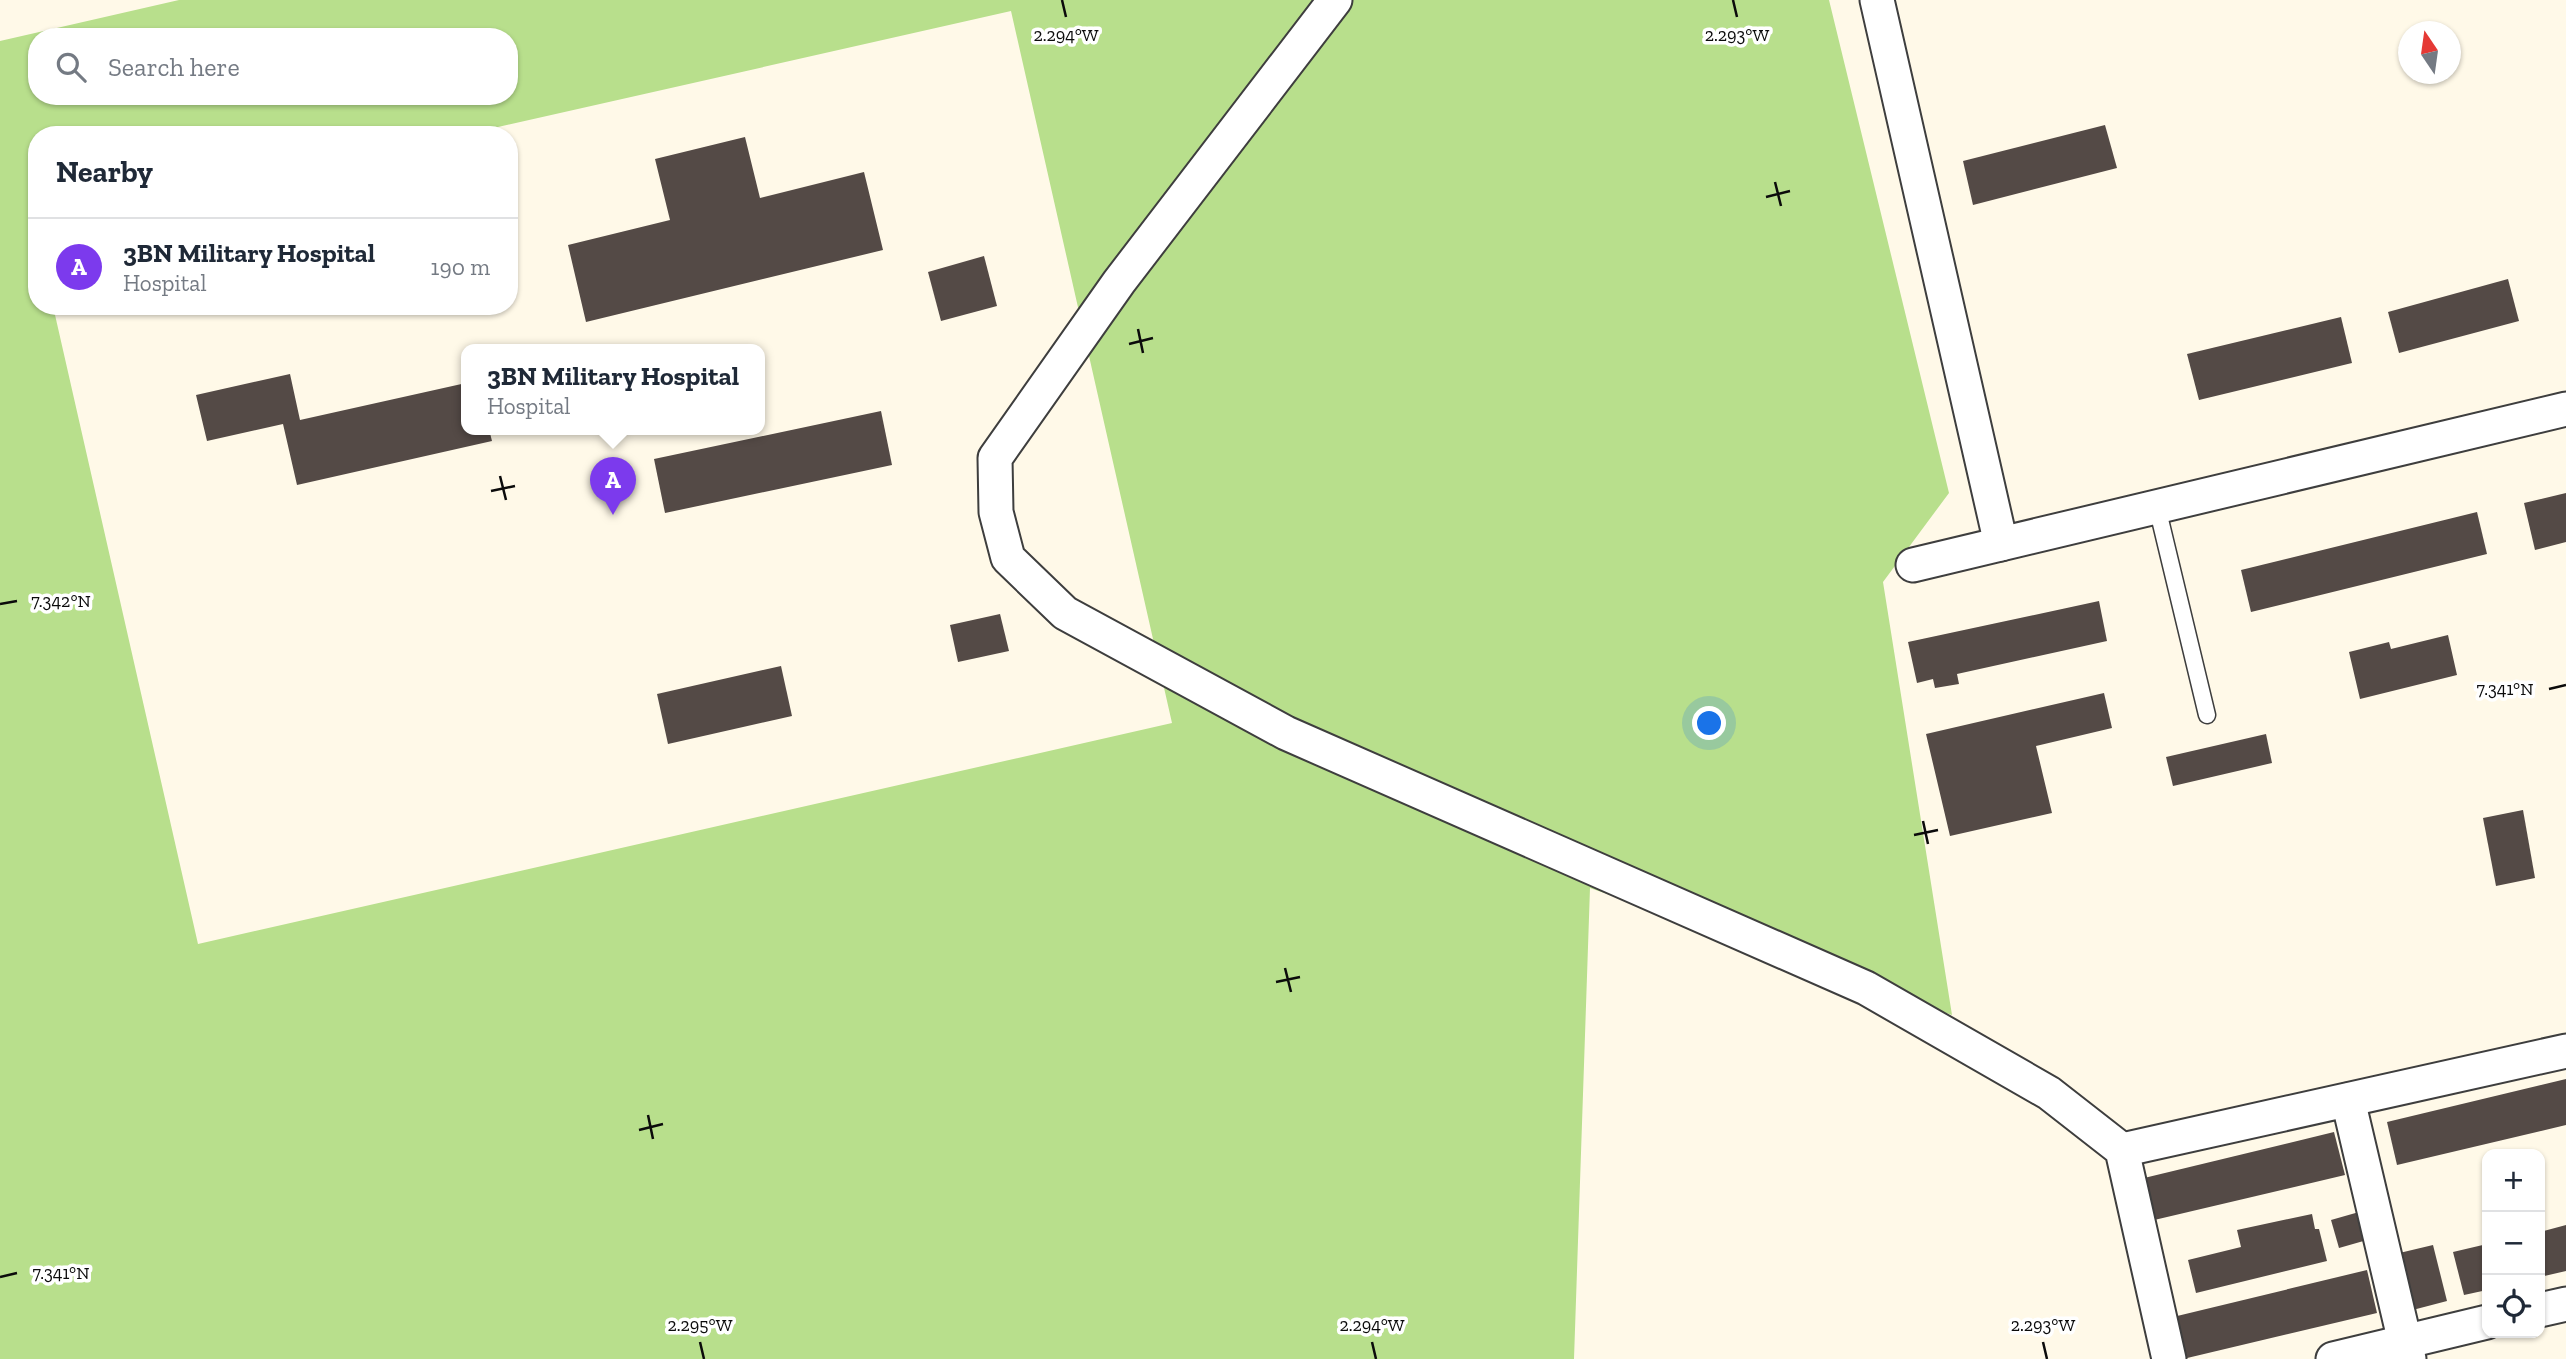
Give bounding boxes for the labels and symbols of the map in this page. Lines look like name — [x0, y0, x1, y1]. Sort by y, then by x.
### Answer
north arrow — [2398, 21, 2461, 84]
text: 2.294°W — [1033, 24, 1099, 46]
text: 2.293°W — [1705, 24, 1770, 46]
pin: A — [590, 457, 636, 515]
text: 7.342°N — [31, 590, 91, 612]
text: 7.341°N — [2477, 678, 2533, 700]
your location — [1692, 706, 1726, 740]
text: 7.341°N — [33, 1262, 89, 1284]
text: 2.295°W — [667, 1314, 733, 1336]
text: 2.294°W — [1339, 1314, 1405, 1336]
text: 2.293°W — [2011, 1314, 2076, 1336]

